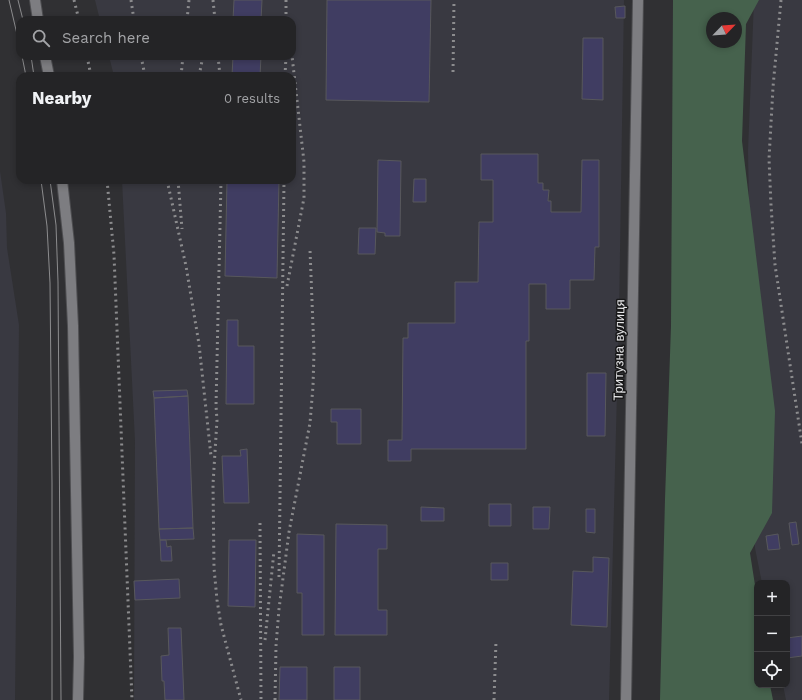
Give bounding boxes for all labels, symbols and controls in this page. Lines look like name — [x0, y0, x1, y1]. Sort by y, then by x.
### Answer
north arrow — [706, 12, 742, 48]
search box — [16, 16, 296, 60]
icon: search — [30, 27, 52, 49]
text: Search here — [62, 29, 150, 47]
text: Nearby — [32, 88, 91, 108]
text: 0 results — [224, 91, 280, 106]
street label: Тритузна вулиця — [611, 299, 627, 401]
map controls — [754, 580, 790, 688]
button: + — [754, 580, 790, 616]
button: − — [754, 616, 790, 652]
button: locate — [754, 652, 790, 688]

